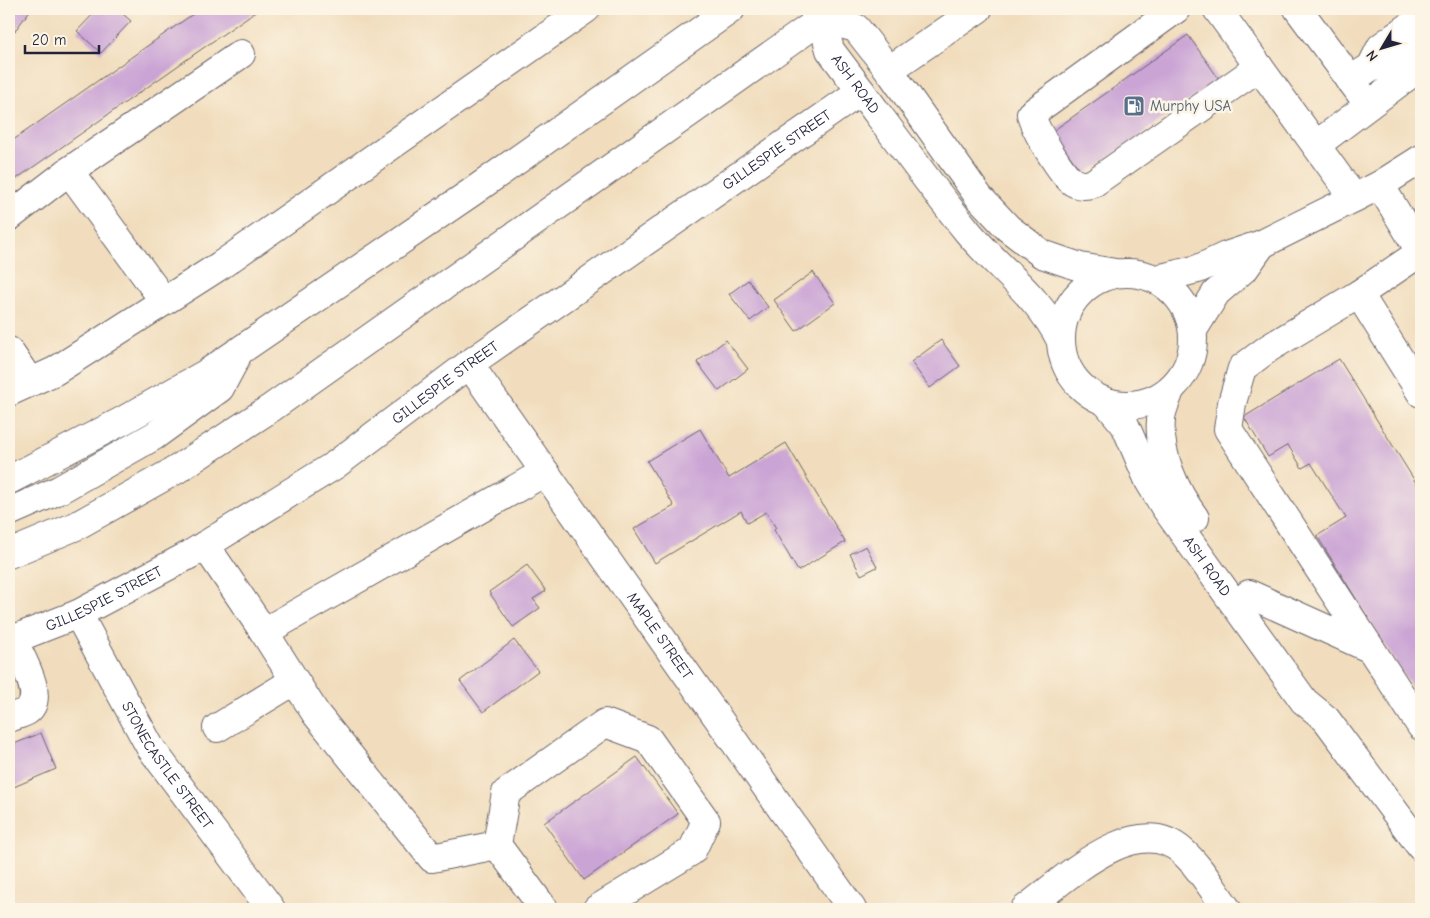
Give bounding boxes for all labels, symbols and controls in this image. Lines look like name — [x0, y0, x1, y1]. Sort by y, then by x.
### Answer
scale bar — [25, 22, 99, 54]
north arrow — [1358, 22, 1408, 72]
text: 20 m — [32, 31, 66, 49]
text: N — [1363, 47, 1382, 65]
street label: ASH ROAD — [827, 51, 884, 117]
fuel station icon: Murphy USA — [1122, 94, 1146, 118]
place label: Murphy USA — [1150, 97, 1232, 115]
street label: GILLESPIE STREET — [719, 106, 835, 194]
street label: GILLESPIE STREET — [388, 337, 502, 428]
street label: ASH ROAD — [1180, 533, 1235, 600]
street label: GILLESPIE STREET — [43, 562, 165, 635]
street label: MAPLE STREET — [623, 589, 697, 683]
street label: STONECASTLE STREET — [118, 698, 217, 833]

